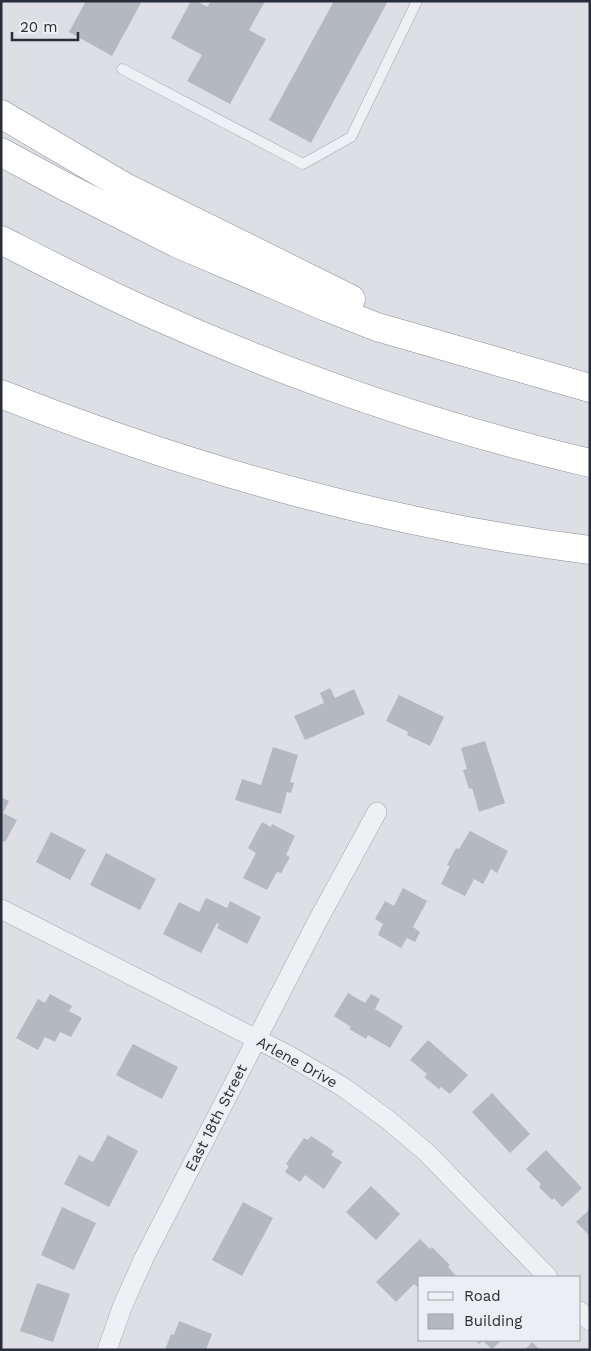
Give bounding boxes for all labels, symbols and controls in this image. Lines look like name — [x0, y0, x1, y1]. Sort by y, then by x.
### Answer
scale bar — [12, 10, 79, 42]
text: 20 m — [20, 18, 58, 36]
street label: Arlene Drive — [253, 1032, 341, 1092]
street label: East 18th Street — [181, 1061, 251, 1175]
legend — [418, 1276, 581, 1341]
text: Road — [464, 1287, 501, 1305]
text: Building — [464, 1312, 522, 1330]

